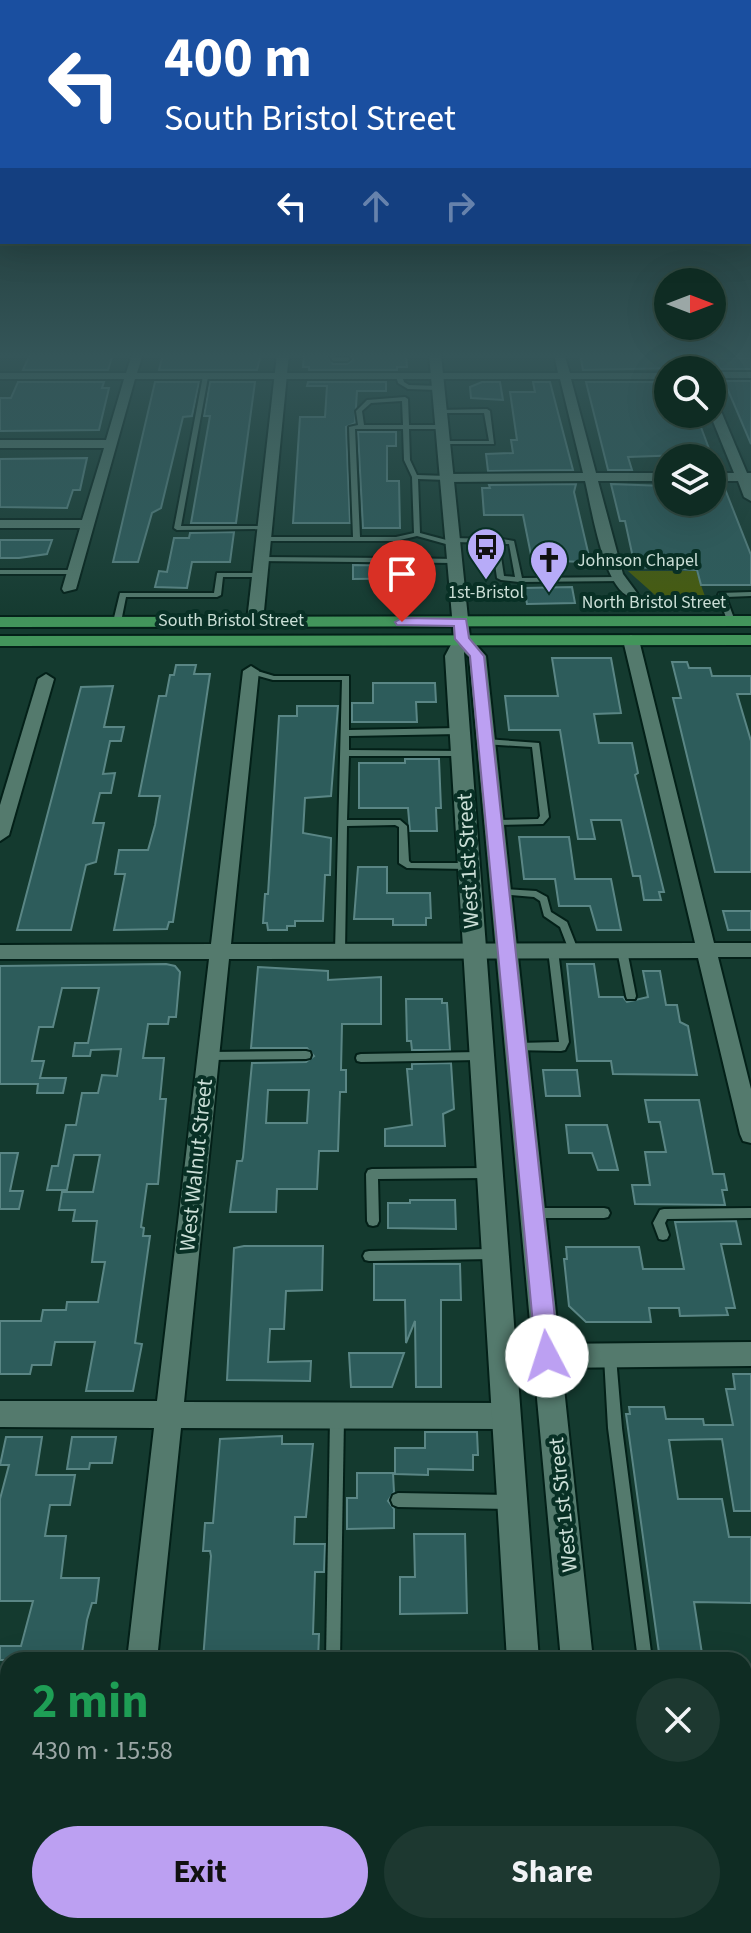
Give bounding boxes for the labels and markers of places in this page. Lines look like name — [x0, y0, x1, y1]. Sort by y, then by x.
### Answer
bus stop icon: 1st-Bristol — [465, 526, 507, 581]
church icon: Johnson Chapel — [528, 539, 570, 594]
pin — [368, 540, 436, 622]
place label: Johnson Chapel — [577, 548, 698, 573]
place label: 1st-Bristol — [448, 580, 524, 605]

